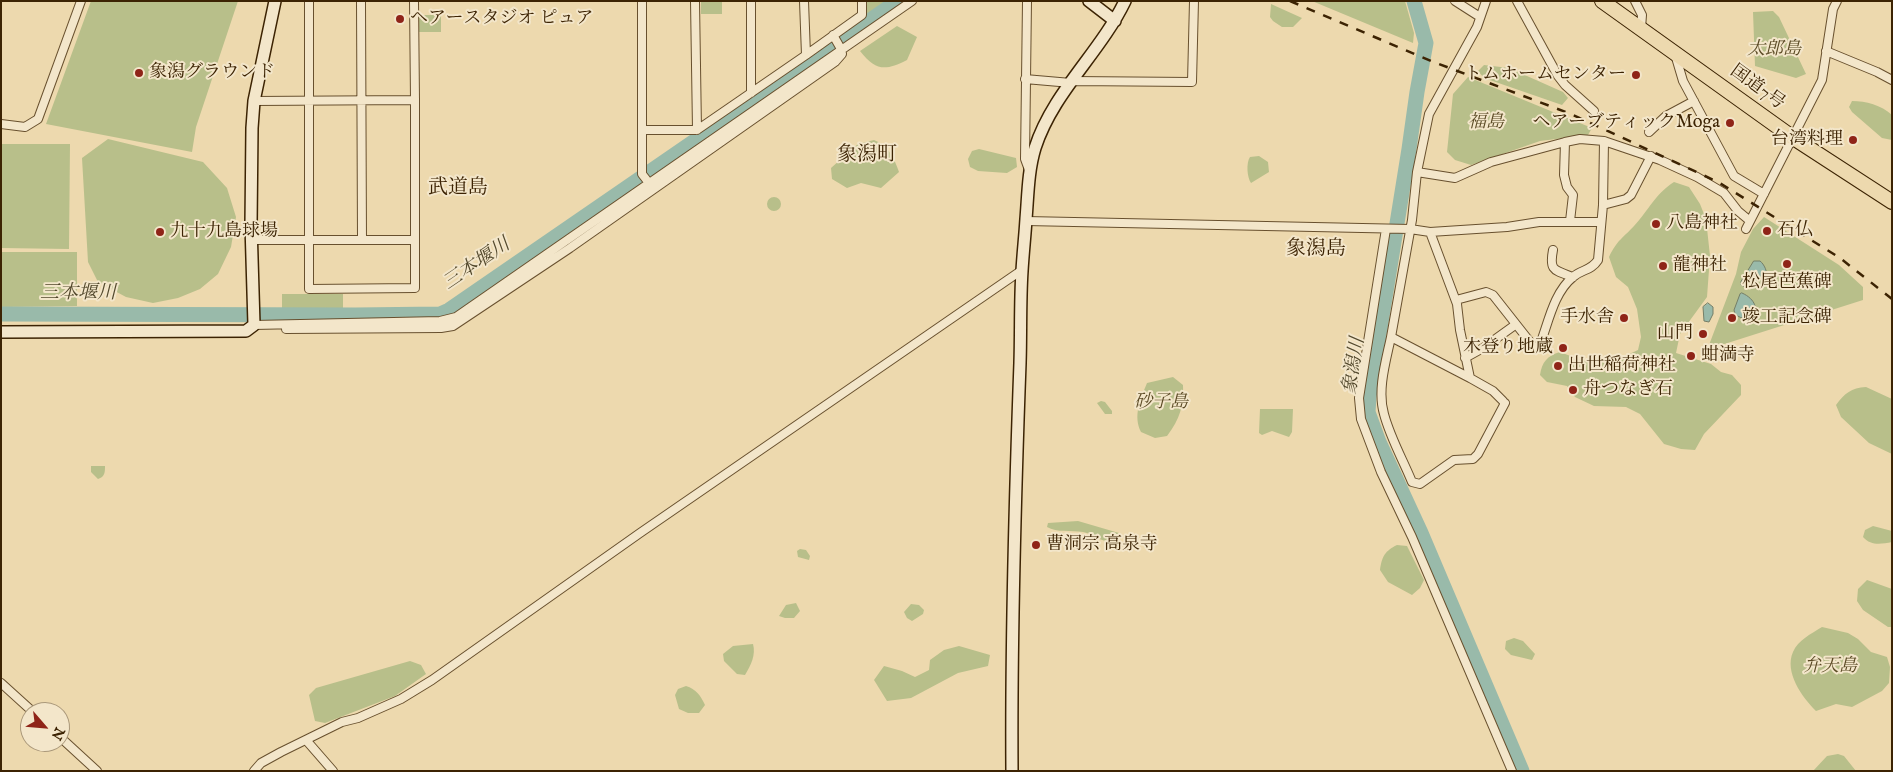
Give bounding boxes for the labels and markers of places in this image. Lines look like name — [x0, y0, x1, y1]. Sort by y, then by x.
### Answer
place label: ヘアースタジオ ピュア — [410, 8, 593, 30]
marker: ヘアースタジオ ピュア — [394, 13, 406, 25]
place label: 象潟グラウンド — [149, 62, 275, 84]
place label: トムホームセンター — [1464, 64, 1626, 86]
marker: 象潟グラウンド — [133, 67, 145, 79]
marker: トムホームセンター — [1630, 69, 1642, 81]
place label: ヘアーブティックMoga — [1533, 112, 1720, 134]
marker: ヘアーブティックMoga — [1724, 117, 1736, 129]
place label: 台湾料理 — [1771, 129, 1843, 151]
marker: 台湾料理 — [1847, 134, 1859, 146]
place label: 八島神社 — [1666, 213, 1738, 235]
marker: 八島神社 — [1650, 218, 1662, 230]
place label: 石仏 — [1777, 220, 1813, 242]
place label: 九十九島球場 — [170, 221, 278, 243]
marker: 石仏 — [1761, 225, 1773, 237]
marker: 九十九島球場 — [154, 226, 166, 238]
place label: 龍神社 — [1673, 255, 1727, 277]
marker: 松尾芭蕉碑 — [1781, 258, 1793, 270]
marker: 龍神社 — [1657, 260, 1669, 272]
place label: 松尾芭蕉碑 — [1742, 272, 1832, 294]
place label: 手水舎 — [1560, 307, 1614, 329]
place label: 竣工記念碑 — [1742, 307, 1832, 329]
marker: 手水舎 — [1618, 312, 1630, 324]
marker: 竣工記念碑 — [1726, 312, 1738, 324]
place label: 山門 — [1657, 323, 1693, 345]
marker: 山門 — [1697, 328, 1709, 340]
place label: 木登り地蔵 — [1463, 337, 1553, 359]
marker: 木登り地蔵 — [1557, 342, 1569, 354]
place label: 蚶満寺 — [1701, 345, 1755, 367]
marker: 蚶満寺 — [1685, 350, 1697, 362]
place label: 出世稲荷神社 — [1568, 355, 1676, 377]
marker: 出世稲荷神社 — [1552, 360, 1564, 372]
place label: 舟つなぎ石 — [1583, 379, 1673, 401]
marker: 舟つなぎ石 — [1567, 384, 1579, 396]
place label: 曹洞宗 高泉寺 — [1046, 534, 1158, 556]
marker: 曹洞宗 高泉寺 — [1030, 539, 1042, 551]

